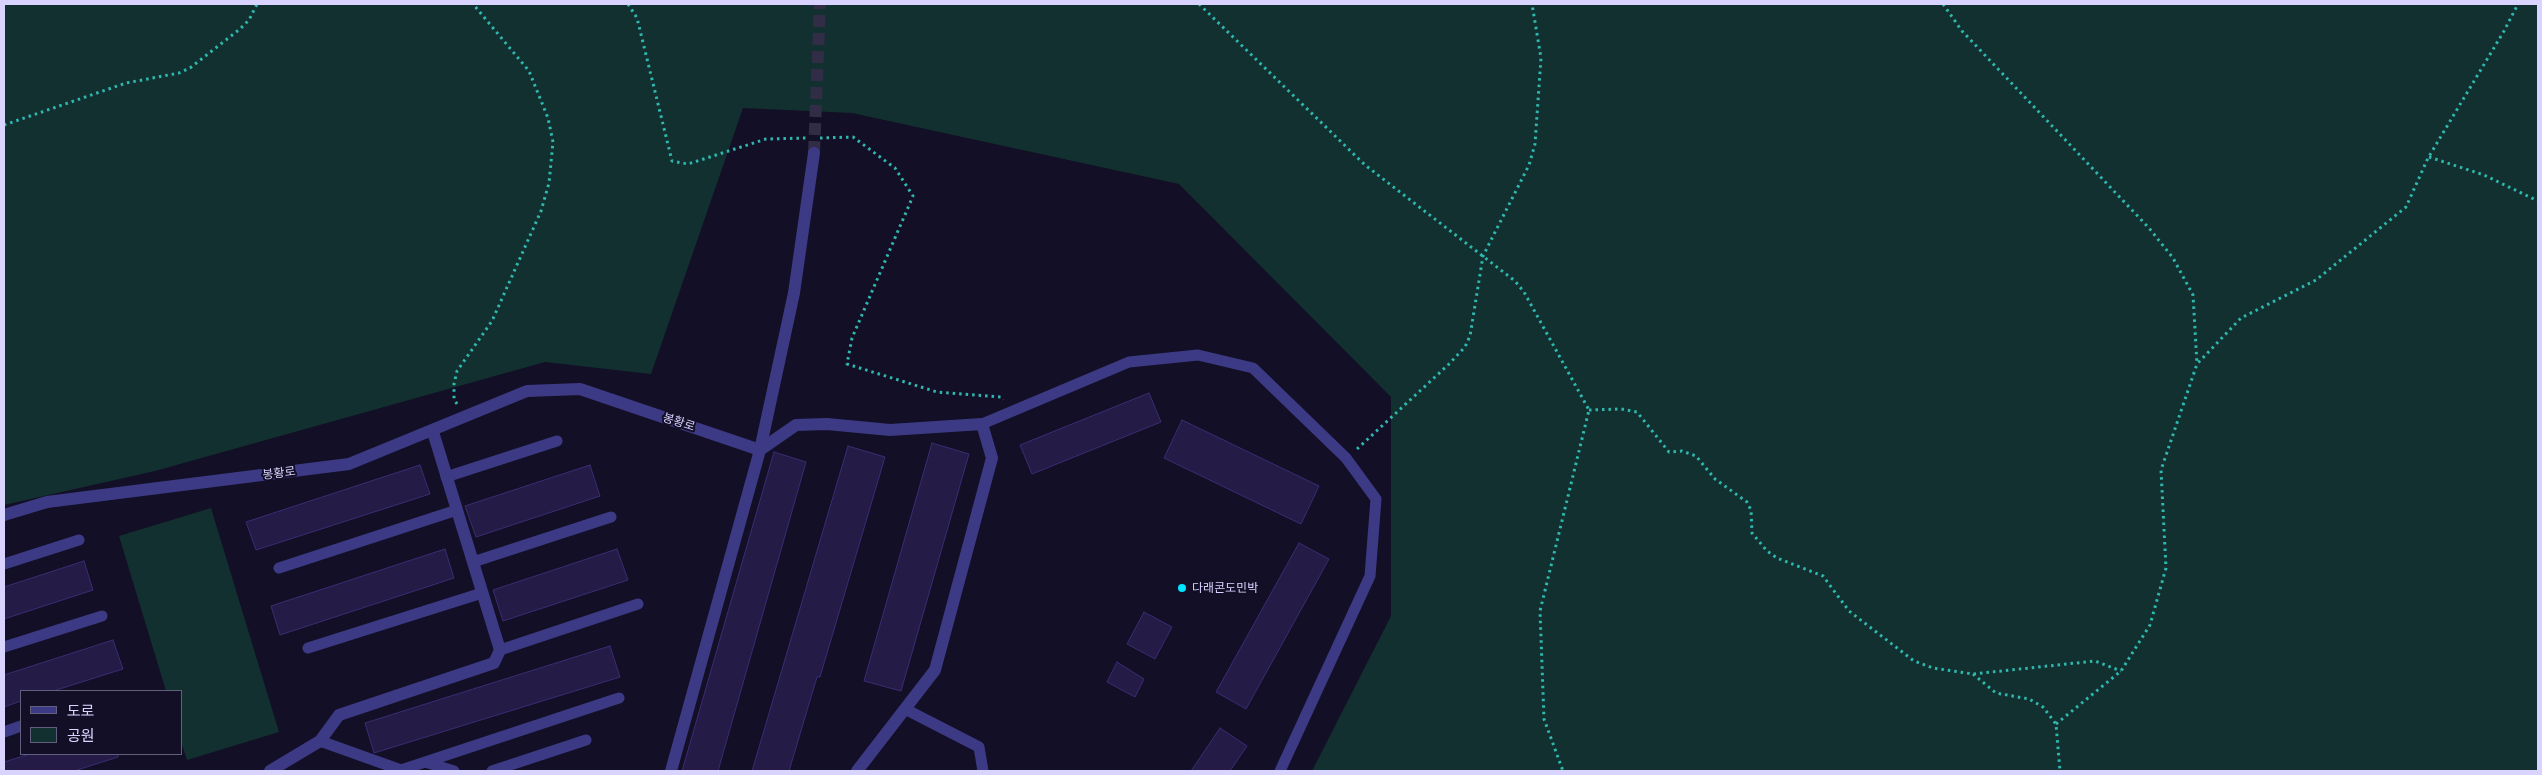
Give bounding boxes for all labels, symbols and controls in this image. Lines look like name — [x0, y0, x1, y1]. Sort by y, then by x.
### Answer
street label: 봉황로 — [661, 410, 697, 434]
street label: 봉황로 — [262, 464, 296, 482]
place label: 다래콘도민박 — [1192, 581, 1258, 595]
marker: 다래콘도민박 — [1176, 582, 1188, 594]
legend — [20, 690, 182, 755]
text: 도로 — [67, 702, 95, 719]
text: 공원 — [67, 727, 95, 744]

